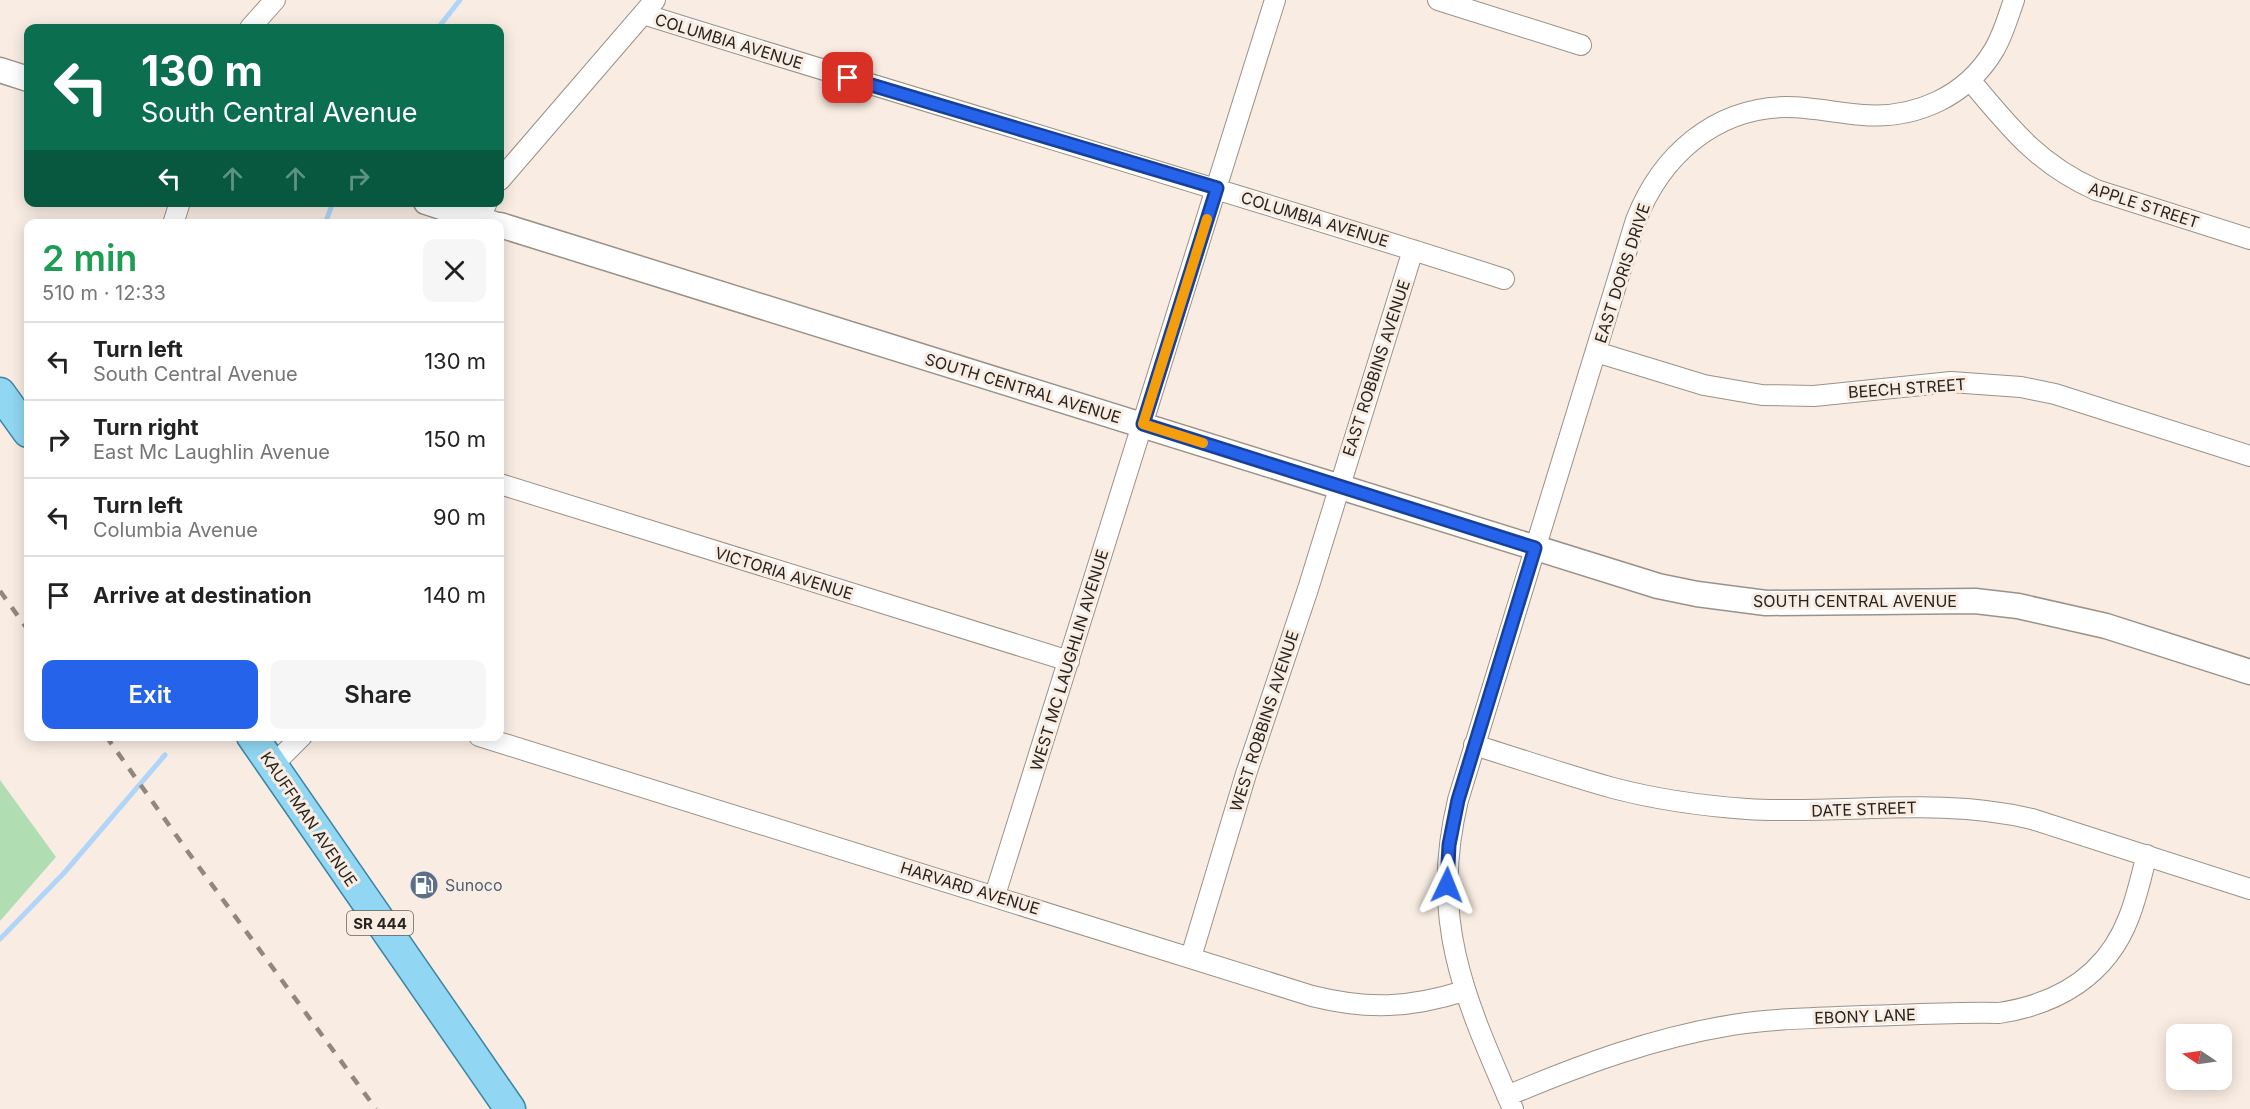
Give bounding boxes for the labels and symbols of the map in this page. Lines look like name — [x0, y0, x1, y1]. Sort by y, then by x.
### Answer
street label: COLUMBIA AVENUE — [653, 9, 805, 73]
pin — [822, 52, 873, 103]
street label: APPLE STREET — [2086, 178, 2202, 232]
street label: COLUMBIA AVENUE — [1239, 187, 1391, 251]
street label: EAST DORIS DRIVE — [1590, 201, 1654, 345]
street label: EAST ROBBINS AVENUE — [1338, 277, 1414, 459]
street label: SOUTH CENTRAL AVENUE — [923, 349, 1123, 427]
street label: BEECH STREET — [1847, 374, 1967, 402]
street label: VICTORIA AVENUE — [712, 542, 856, 604]
street label: WEST MC LAUGHLIN AVENUE — [1026, 547, 1112, 773]
street label: SOUTH CENTRAL AVENUE — [1753, 591, 1957, 611]
street label: WEST ROBBINS AVENUE — [1225, 628, 1303, 814]
street label: KAUFFMAN AVENUE — [256, 748, 362, 890]
street label: DATE STREET — [1811, 797, 1917, 821]
position arrow — [1415, 853, 1479, 917]
street label: HARVARD AVENUE — [898, 857, 1042, 919]
fuel station icon: Sunoco — [408, 869, 440, 901]
place label: Sunoco — [445, 875, 503, 895]
road number: SR 444 — [347, 911, 413, 935]
street label: EBONY LANE — [1814, 1004, 1916, 1028]
north arrow — [2166, 1024, 2232, 1090]

